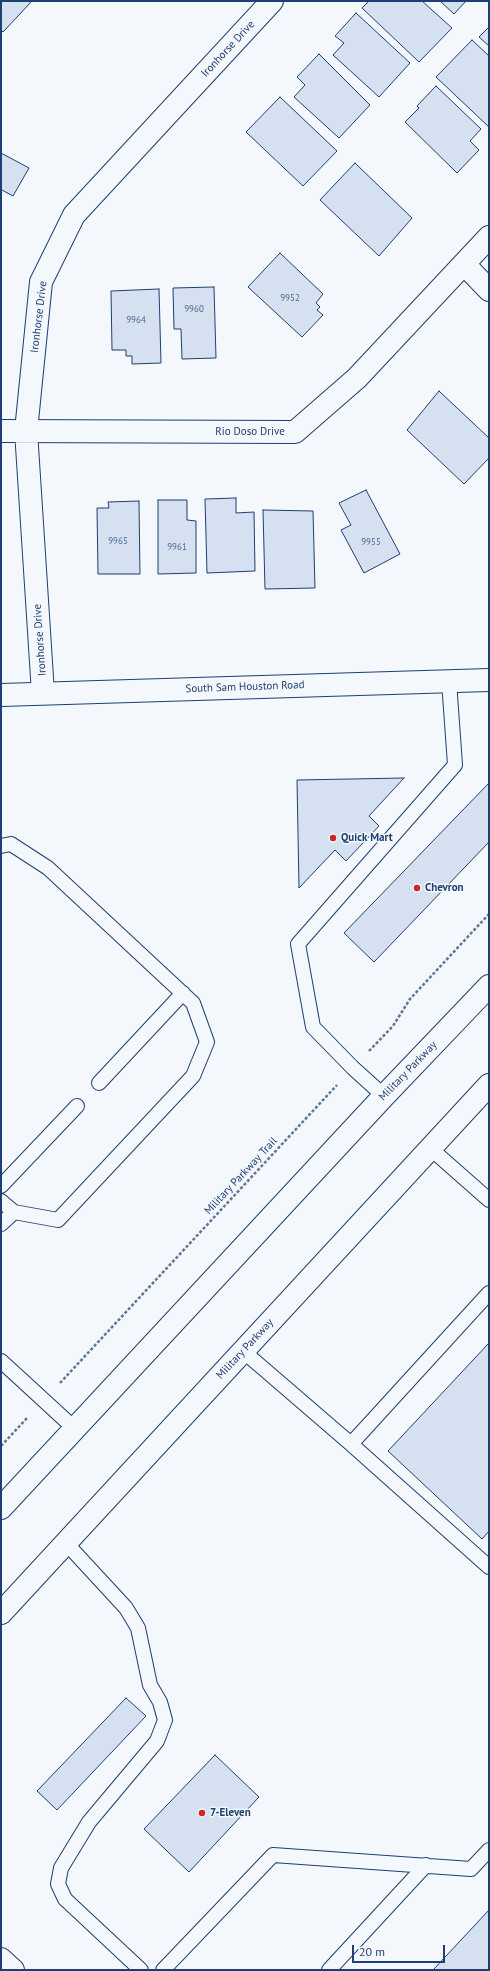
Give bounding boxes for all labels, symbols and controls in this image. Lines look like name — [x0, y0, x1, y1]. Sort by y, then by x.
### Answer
street label: Ironhorse Drive — [199, 18, 257, 80]
street label: Ironhorse Drive — [28, 280, 50, 354]
house number: 9952 — [280, 293, 300, 303]
house number: 9960 — [184, 304, 204, 314]
house number: 9964 — [126, 315, 146, 325]
street label: Rio Doso Drive — [215, 425, 285, 439]
house number: 9965 — [108, 536, 128, 546]
house number: 9955 — [361, 537, 381, 547]
house number: 9961 — [167, 542, 187, 552]
street label: Ironhorse Drive — [31, 603, 49, 677]
street label: South Sam Houston Road — [185, 678, 305, 696]
place label: Quick Mart — [341, 831, 392, 845]
marker: Quick Mart — [328, 833, 338, 843]
place label: Chevron — [425, 881, 464, 895]
marker: Chevron — [412, 883, 422, 893]
street label: Military Parkway — [376, 1038, 440, 1104]
street label: Military Parkway Trail — [202, 1135, 280, 1217]
street label: Military Parkway — [214, 1316, 276, 1382]
place label: 7-Eleven — [210, 1806, 251, 1820]
marker: 7-Eleven — [197, 1808, 207, 1818]
scale bar — [354, 1937, 447, 1963]
text: 20 m — [359, 1944, 385, 1959]

